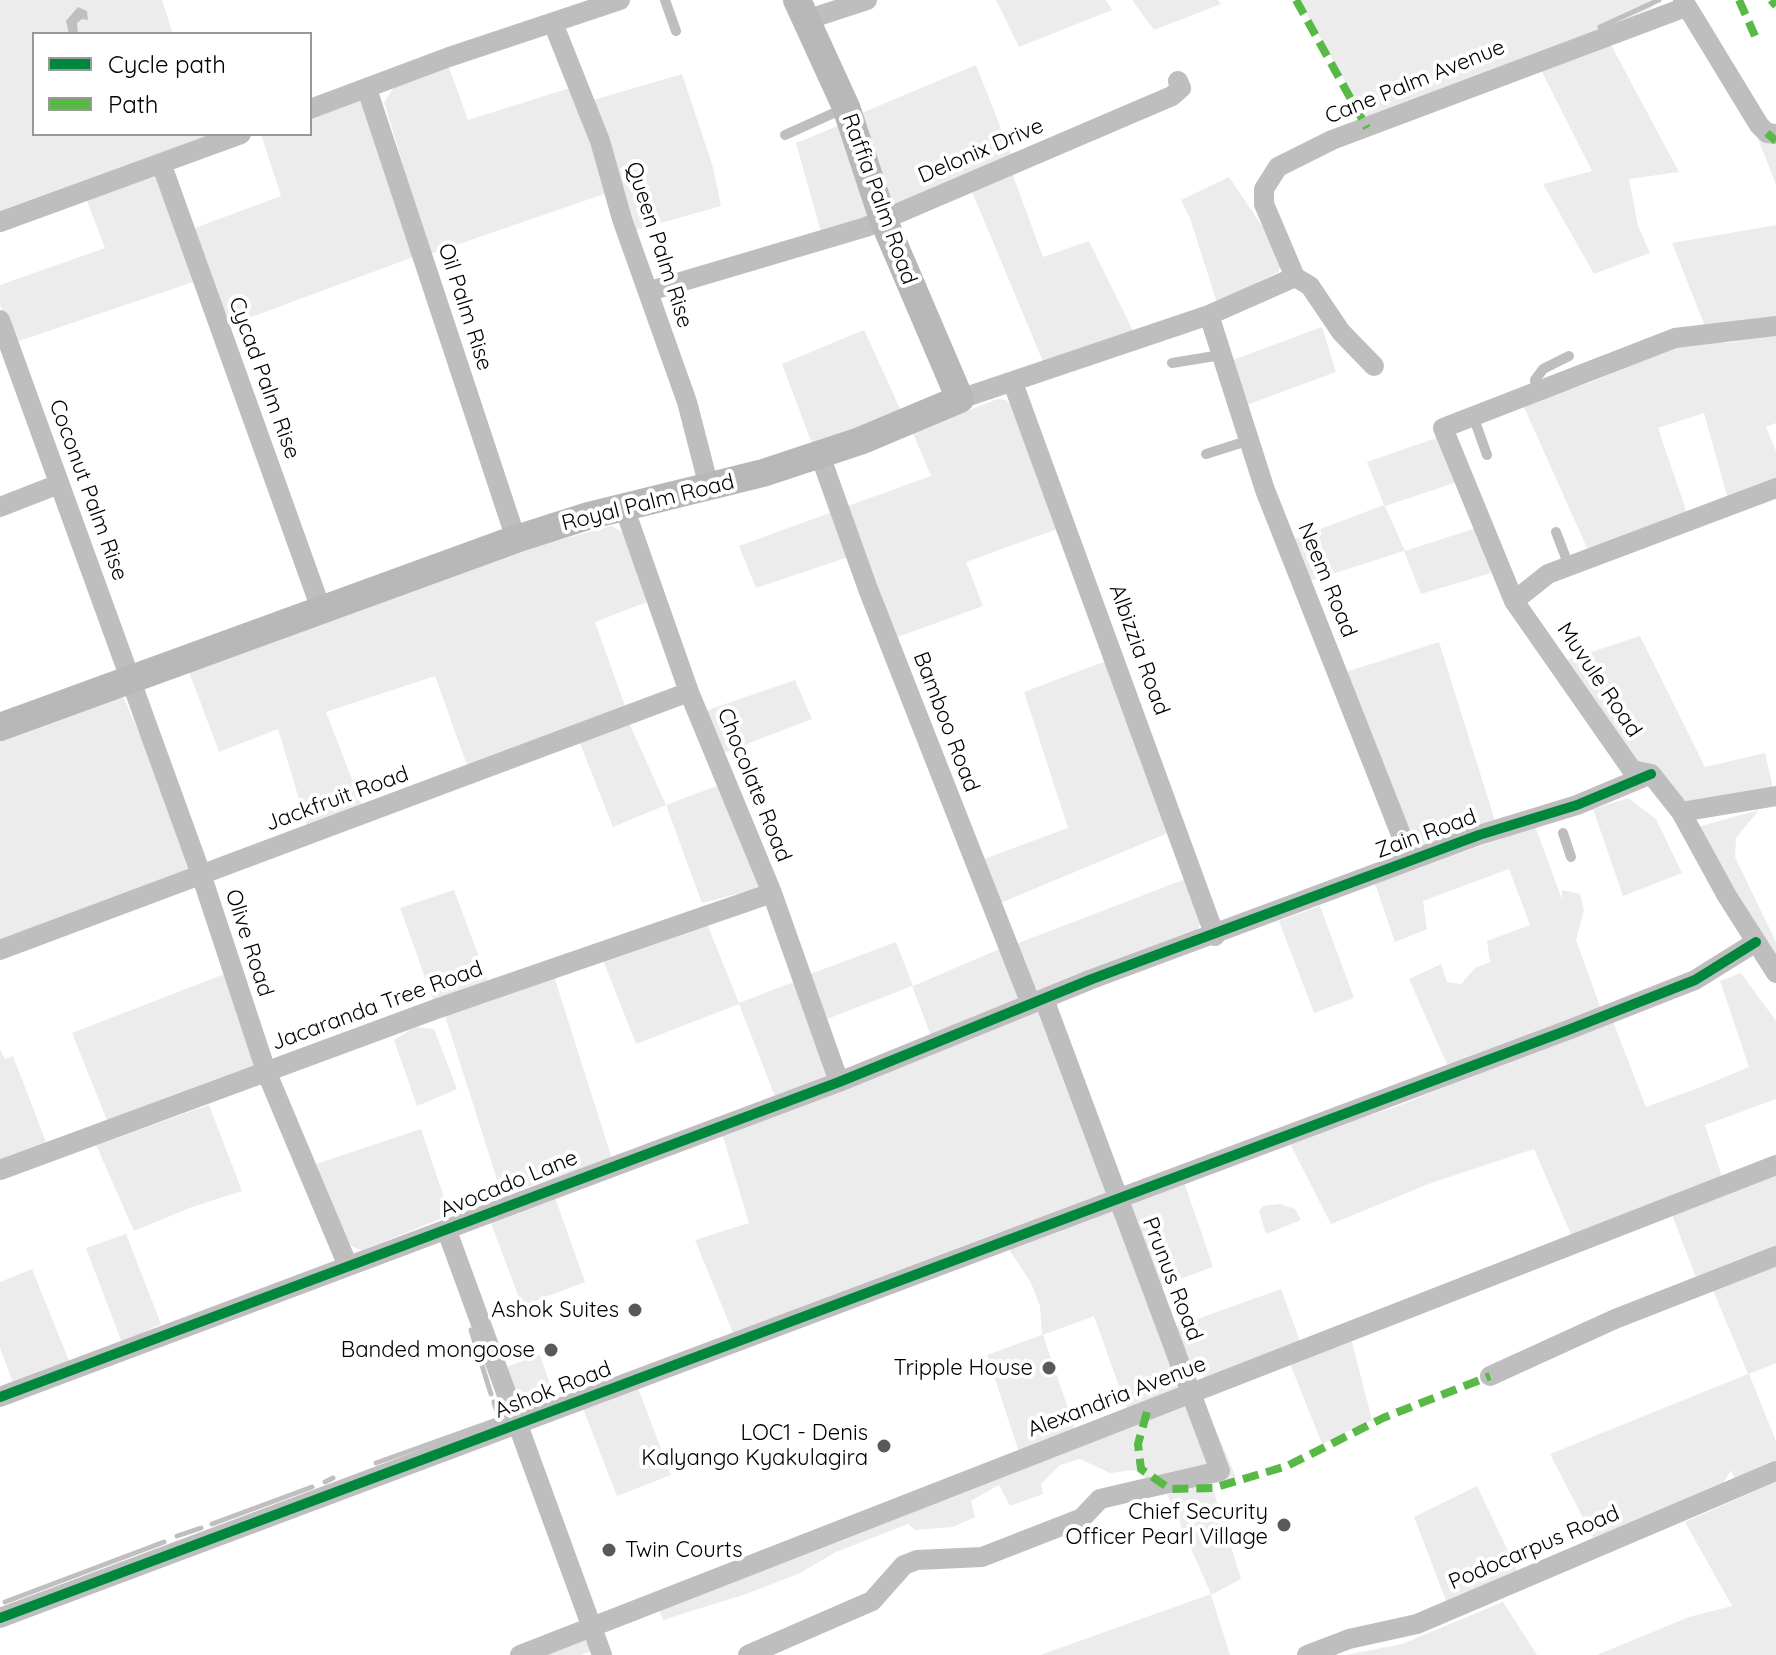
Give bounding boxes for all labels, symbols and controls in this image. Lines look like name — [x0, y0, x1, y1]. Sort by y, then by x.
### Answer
legend — [32, 32, 312, 136]
street label: Cane Palm Avenue — [1321, 34, 1509, 130]
text: Cycle path — [108, 49, 226, 79]
text: Path — [108, 89, 159, 119]
street label: Raffia Palm Road — [836, 110, 922, 288]
street label: Delonix Drive — [914, 113, 1048, 189]
street label: Queen Palm Rise — [620, 159, 698, 331]
street label: Oil Palm Rise — [432, 240, 498, 374]
street label: Cycad Palm Rise — [222, 293, 306, 463]
street label: Coconut Palm Rise — [43, 396, 133, 584]
street label: Royal Palm Road — [559, 469, 737, 537]
street label: Neem Road — [1292, 519, 1362, 641]
street label: Albizzia Road — [1103, 581, 1175, 719]
street label: Muvule Road — [1551, 618, 1647, 742]
street label: Bamboo Road — [907, 648, 985, 796]
street label: Chocolate Road — [711, 704, 797, 866]
street label: Jackfruit Road — [262, 761, 412, 837]
street label: Zain Road — [1372, 804, 1480, 864]
street label: Olive Road — [219, 886, 279, 1000]
street label: Jacaranda Tree Road — [268, 955, 486, 1057]
street label: Avocado Lane — [436, 1144, 582, 1224]
street label: Prunus Road — [1136, 1213, 1208, 1345]
place label: Ashok Suites — [491, 1297, 619, 1323]
marker: Ashok Suites — [626, 1301, 644, 1319]
place label: Banded mongoose — [341, 1337, 535, 1363]
marker: Banded mongoose — [542, 1341, 560, 1359]
street label: Alexandria Avenue — [1024, 1351, 1210, 1443]
place label: Tripple House — [894, 1355, 1033, 1381]
street label: Ashok Road — [491, 1356, 615, 1424]
marker: Tripple House — [1040, 1359, 1058, 1377]
place label: LOC1 - Denis Kalyango Kyakulagira — [641, 1420, 868, 1472]
marker: LOC1 - Denis Kalyango Kyakulagira — [875, 1437, 893, 1455]
place label: Chief Security Officer Pearl Village — [1066, 1499, 1268, 1550]
street label: Podocarpus Road — [1445, 1500, 1623, 1596]
marker: Chief Security Officer Pearl Village — [1275, 1516, 1293, 1534]
place label: Twin Courts — [625, 1537, 742, 1563]
marker: Twin Courts — [600, 1541, 618, 1559]

